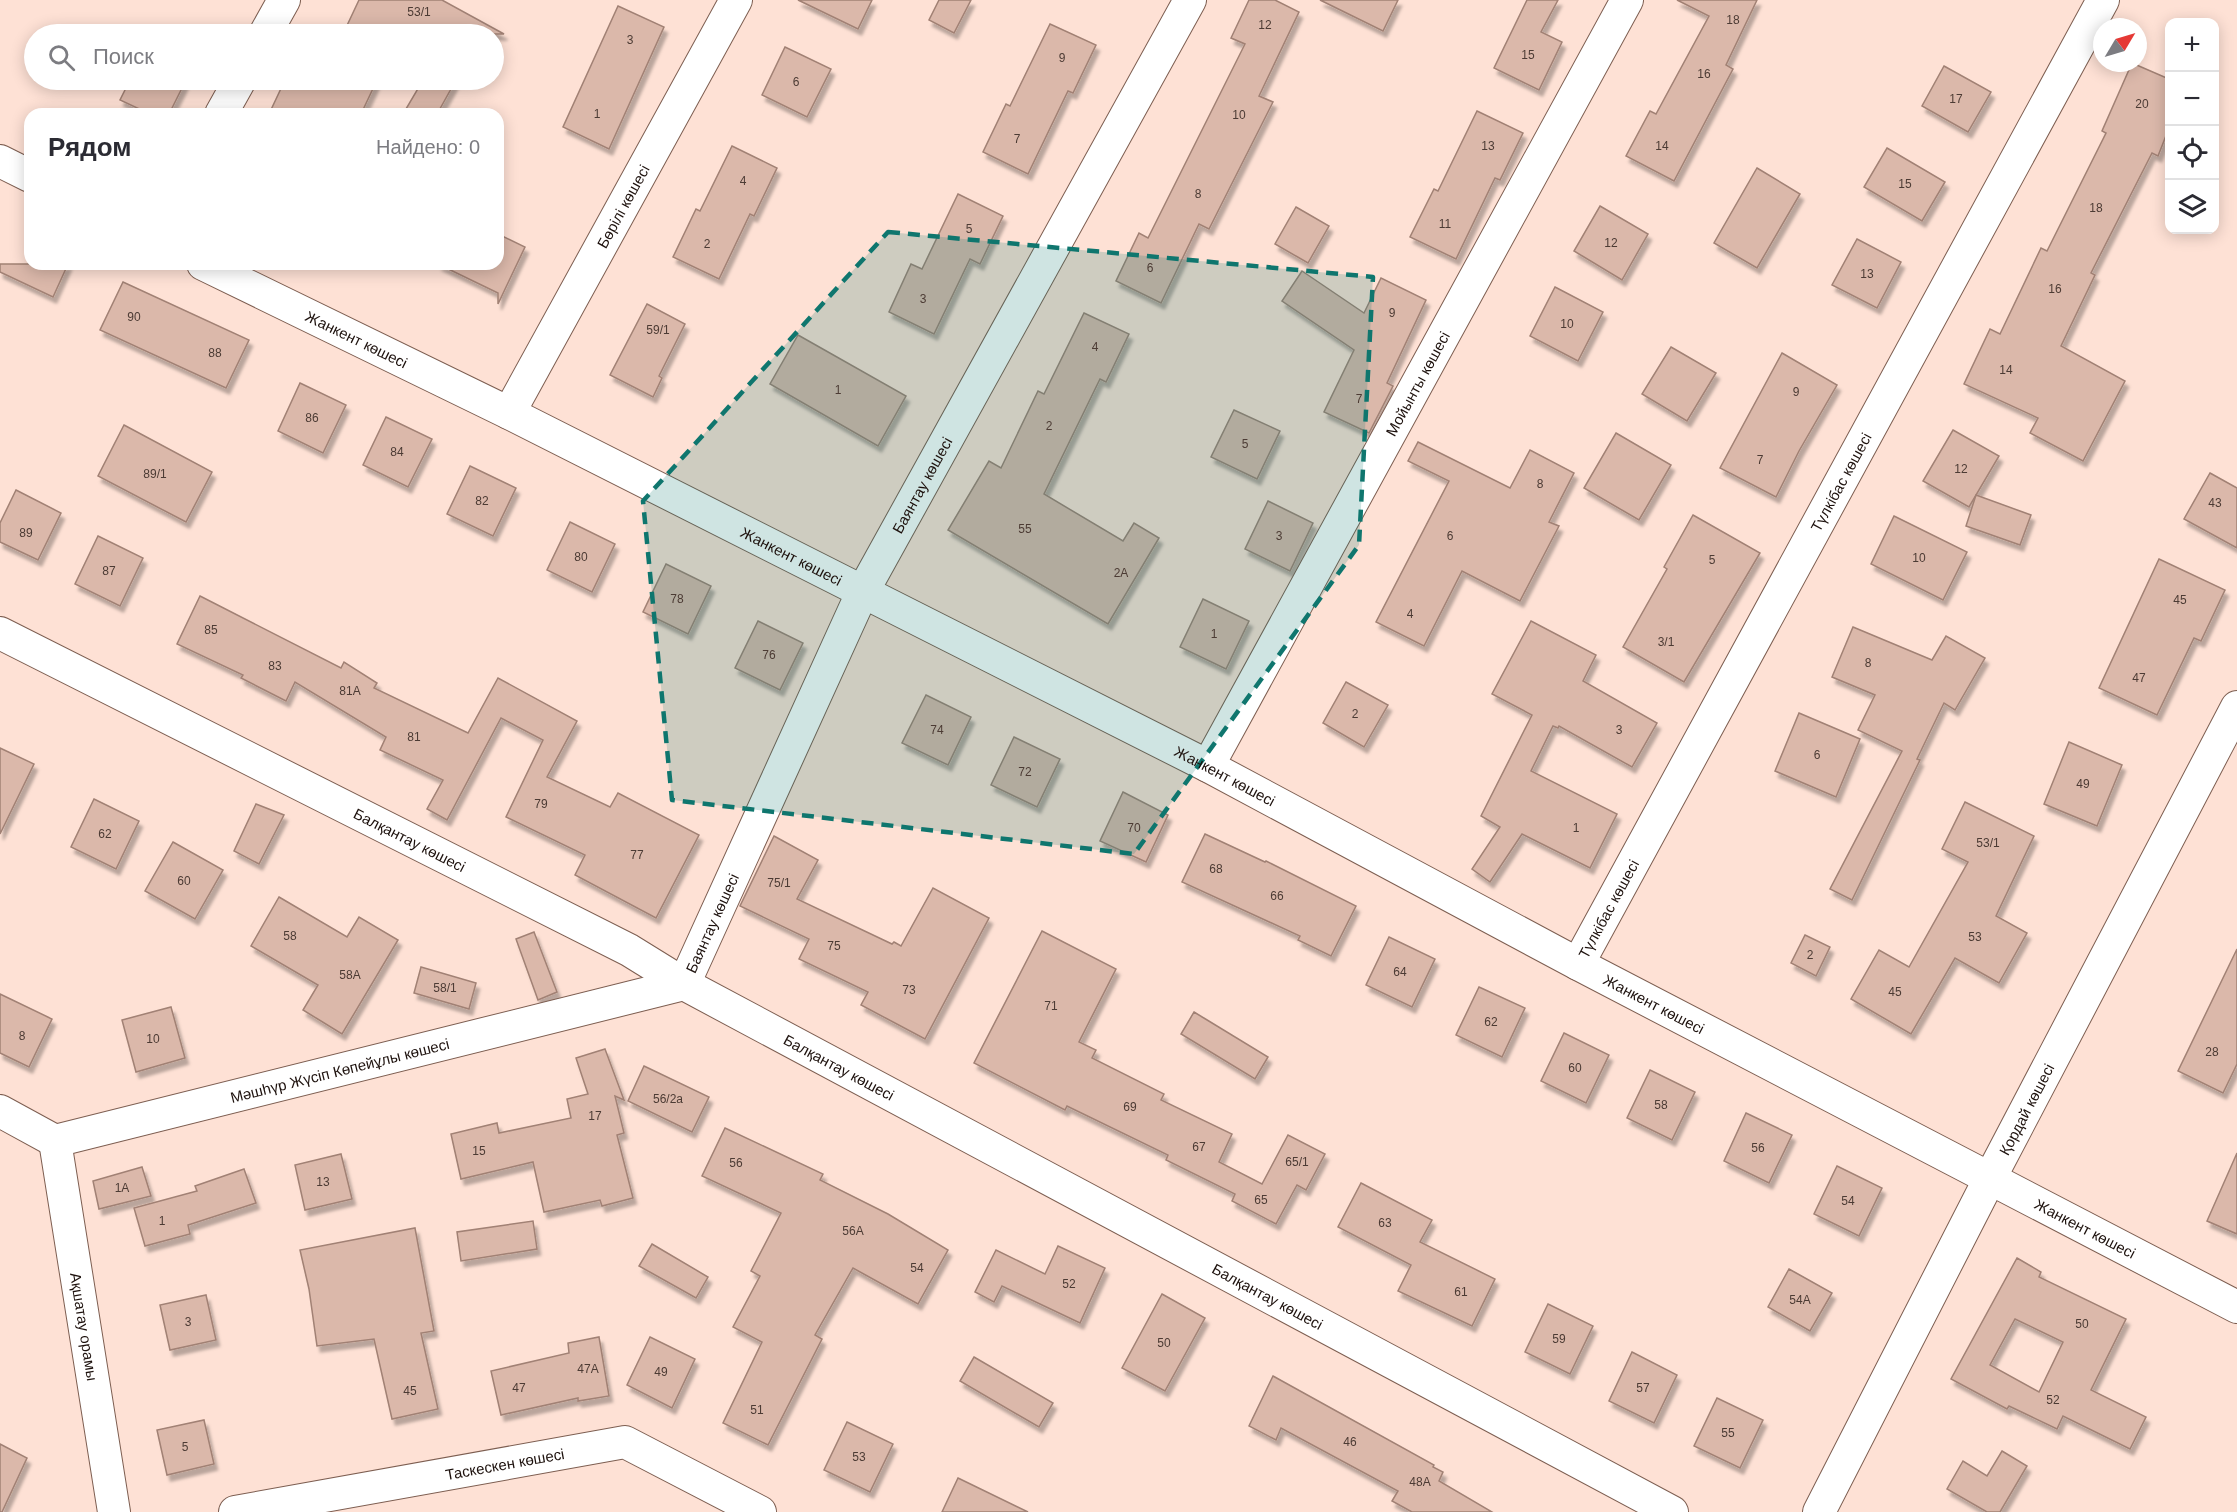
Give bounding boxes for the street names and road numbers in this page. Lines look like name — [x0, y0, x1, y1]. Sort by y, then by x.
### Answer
street label: Бөрілі көшесі — [593, 162, 652, 251]
street label: Жанкент көшесі — [303, 307, 410, 371]
street label: Мойынты көшесі — [1382, 328, 1453, 439]
street label: Түлкібас көшесі — [1807, 430, 1874, 534]
street label: Баянтау көшесі — [888, 434, 955, 536]
street label: Жанкент көшесі — [738, 523, 845, 588]
street label: Жанкент көшесі — [1172, 742, 1278, 809]
street label: Балқантау көшесі — [351, 804, 469, 875]
street label: Түлкібас көшесі — [1574, 856, 1642, 961]
street label: Баянтау көшесі — [682, 871, 742, 975]
street label: Жанкент көшесі — [1601, 970, 1707, 1037]
street label: Балқантау көшесі — [781, 1030, 897, 1103]
street label: Мәшһүр Жүсіп Көпейұлы көшесі — [228, 1034, 451, 1105]
street label: Қордай көшесі — [1995, 1061, 2057, 1158]
street label: Жанкент көшесі — [2032, 1195, 2139, 1261]
street label: Балқантау көшесі — [1210, 1260, 1326, 1332]
street label: Ақшатау орамы — [68, 1271, 102, 1382]
street label: Таскескен көшесі — [444, 1445, 566, 1483]

